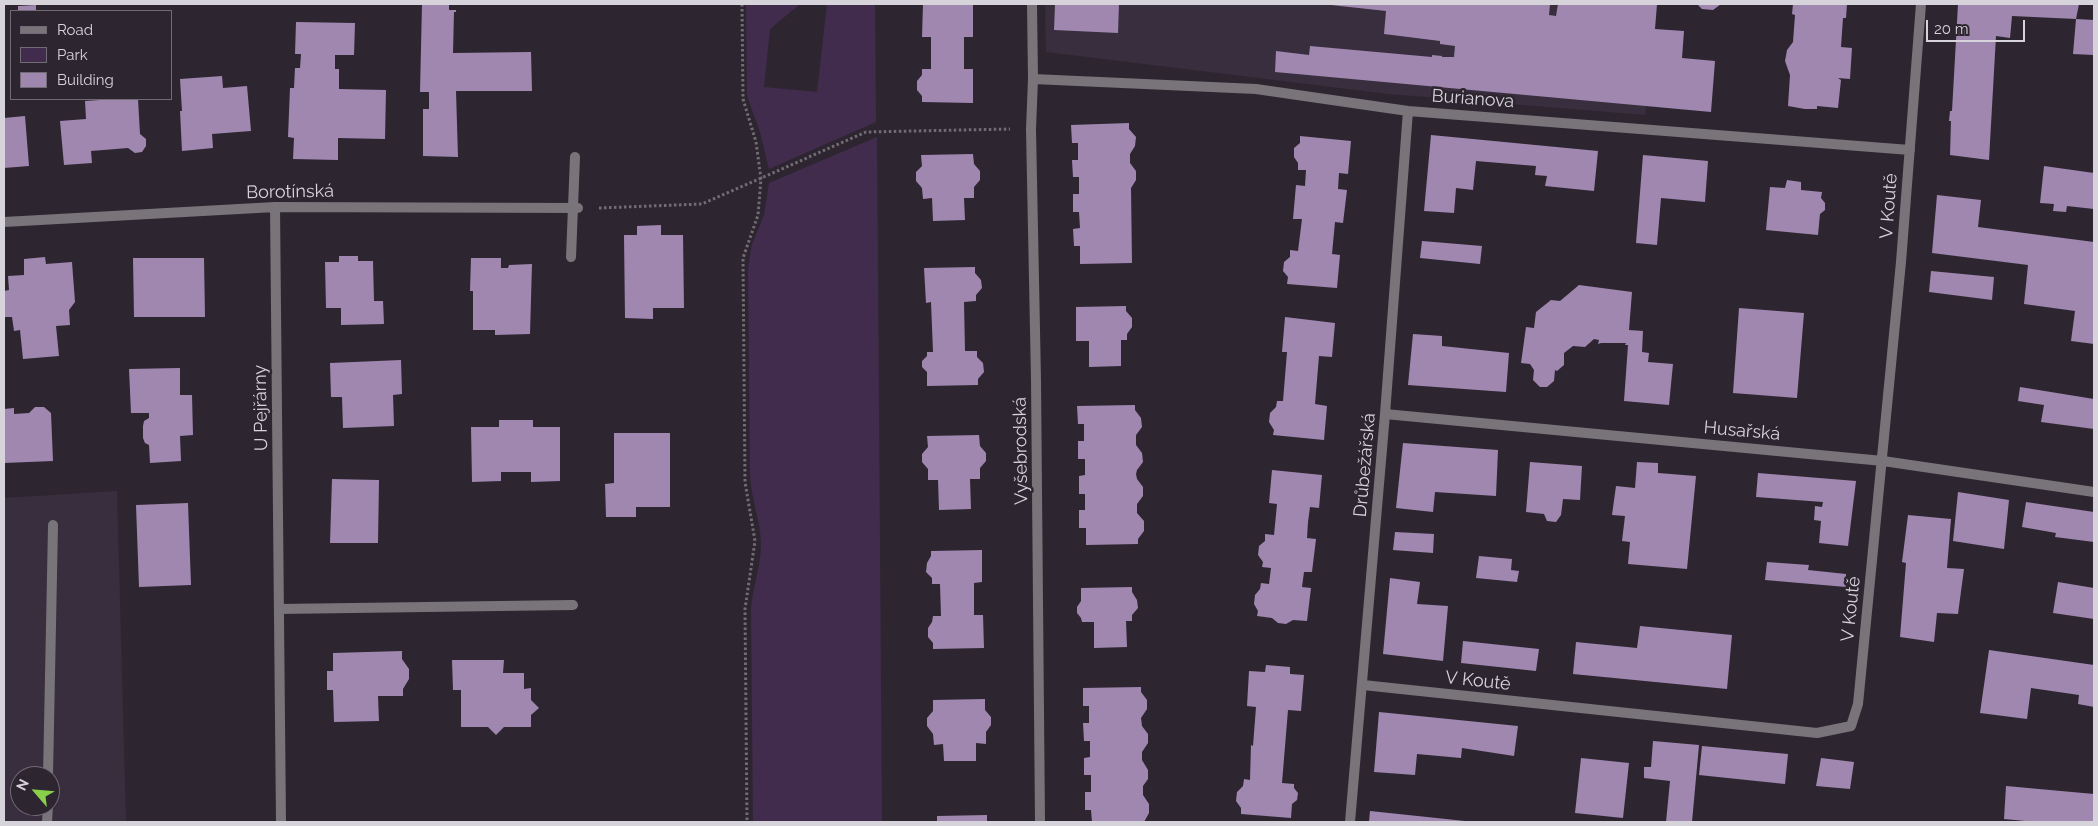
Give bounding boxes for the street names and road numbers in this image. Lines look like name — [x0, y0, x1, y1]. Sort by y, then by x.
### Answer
street label: Burianova — [1431, 85, 1515, 113]
street label: V Koutě — [1876, 172, 1902, 240]
street label: Borotínská — [246, 180, 334, 204]
street label: U Pejřárny — [249, 365, 273, 451]
street label: Vyšebrodská — [1009, 397, 1033, 505]
street label: Drůbežářská — [1350, 412, 1380, 518]
street label: Husařská — [1703, 417, 1781, 445]
street label: V Koutě — [1837, 575, 1865, 643]
street label: V Koutě — [1444, 667, 1512, 695]

